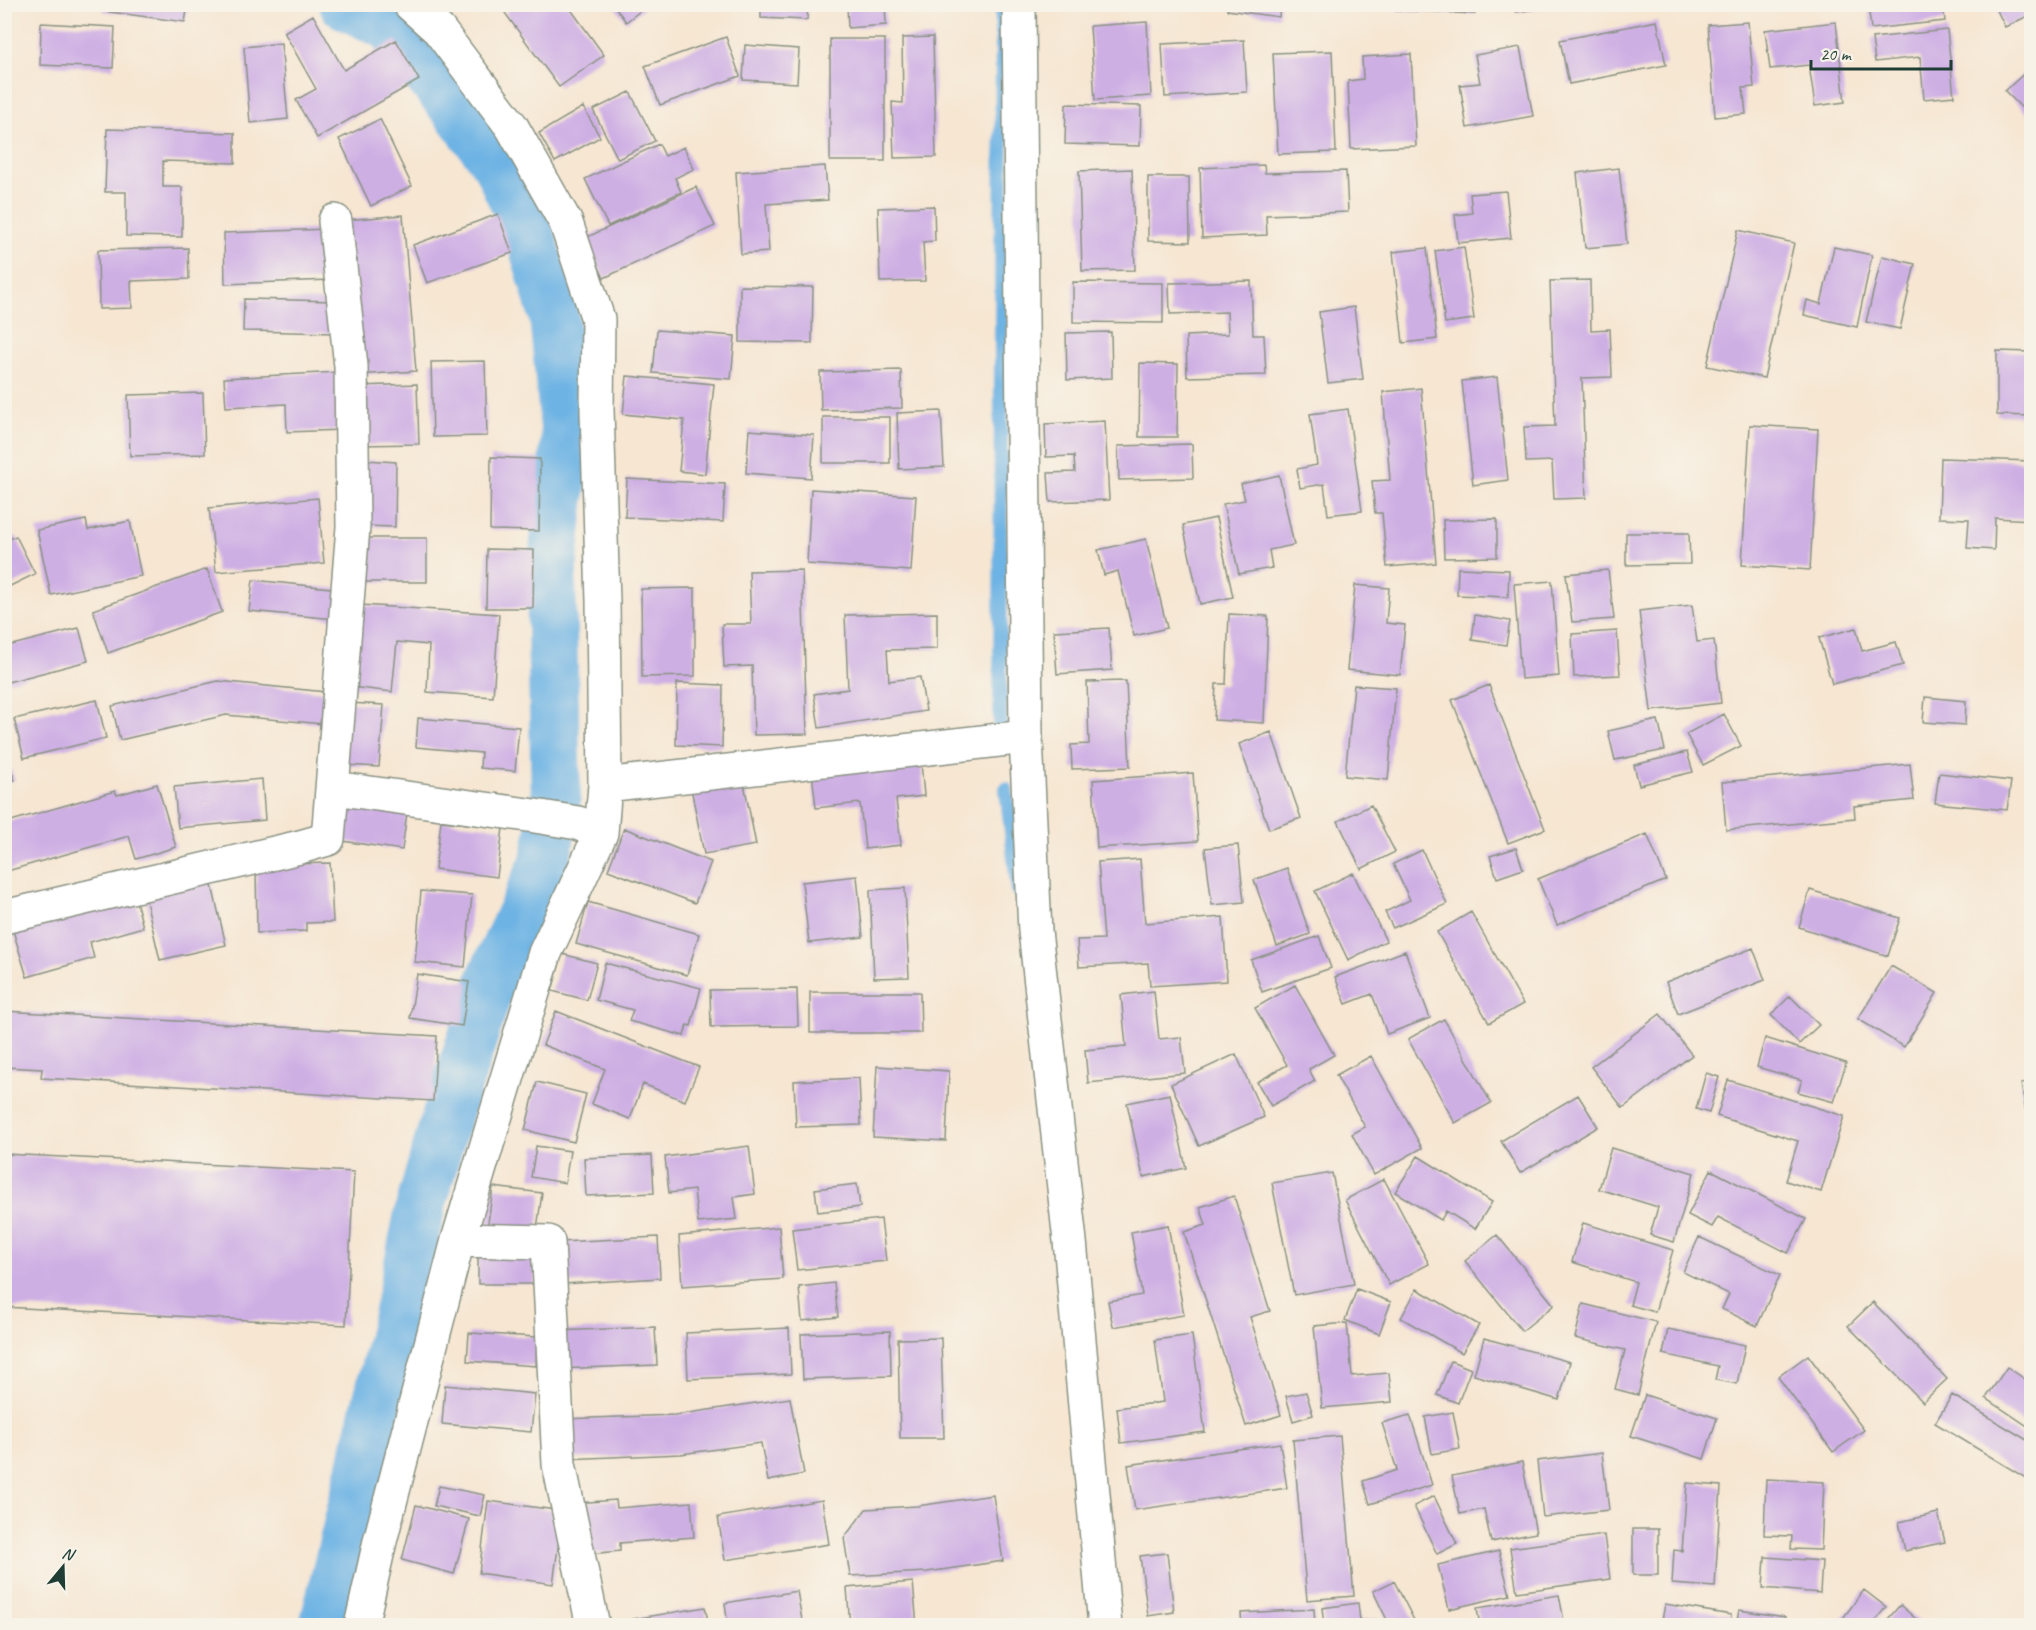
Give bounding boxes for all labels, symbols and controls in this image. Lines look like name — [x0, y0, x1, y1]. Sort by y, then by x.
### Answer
scale bar — [1811, 33, 1950, 71]
text: 20 m — [1820, 43, 1853, 65]
north arrow — [33, 1537, 93, 1597]
text: N — [60, 1543, 78, 1566]

